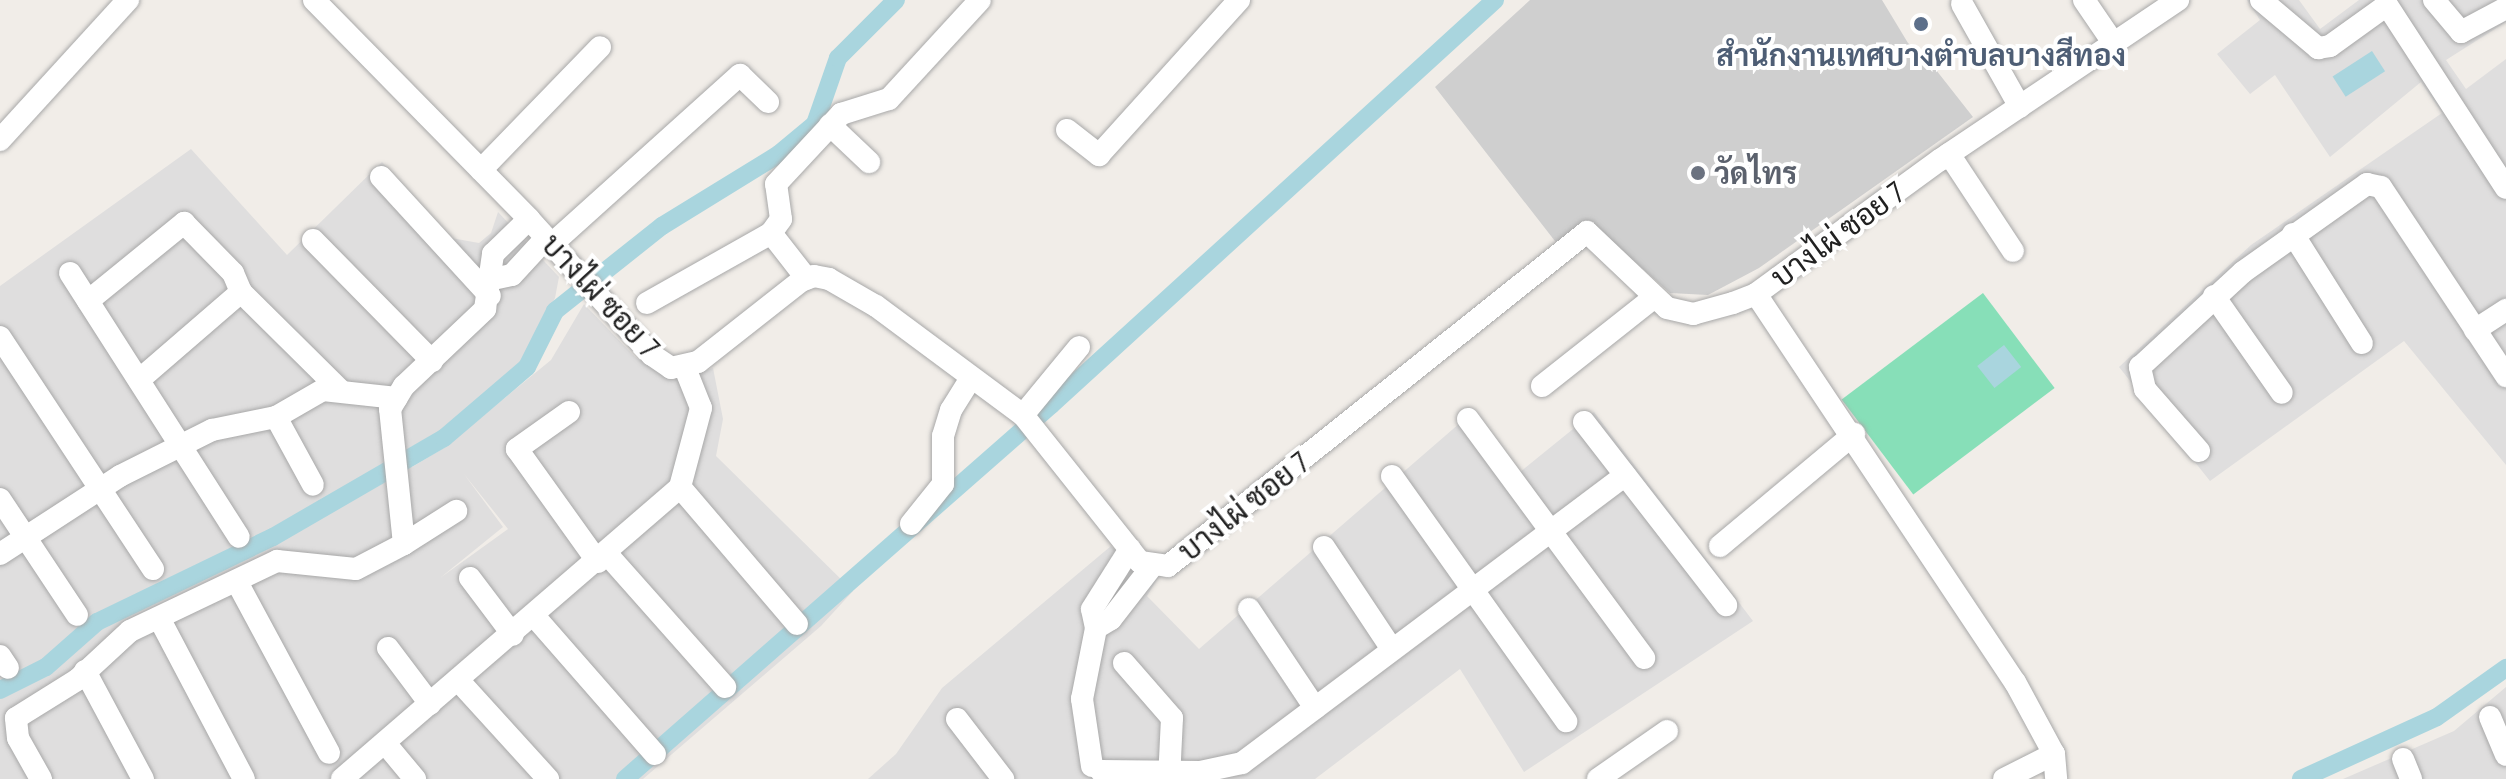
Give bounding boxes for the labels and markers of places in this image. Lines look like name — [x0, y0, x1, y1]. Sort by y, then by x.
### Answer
marker: สำนักงานเทศบางตำบลบางสีทอง — [1912, 15, 1930, 33]
place label: สำนักงานเทศบางตำบลบางสีทอง — [1716, 37, 2126, 73]
place label: วัดไทร — [1714, 155, 1797, 191]
marker: วัดไทร — [1689, 164, 1707, 182]

